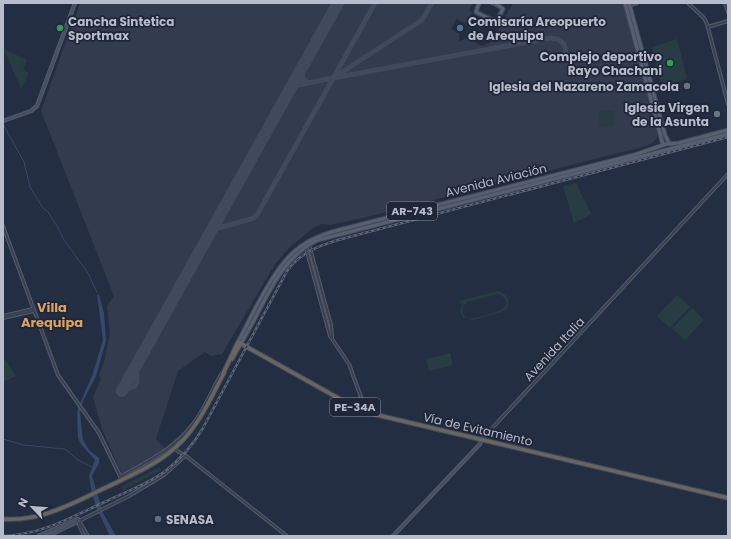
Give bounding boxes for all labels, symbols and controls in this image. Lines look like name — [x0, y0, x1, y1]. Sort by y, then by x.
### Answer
place label: Cancha Sintetica Sportmax — [68, 13, 175, 44]
place label: Comisaría Areopuerto de Arequipa — [468, 13, 606, 44]
marker: Cancha Sintetica Sportmax — [55, 23, 65, 33]
marker: Comisaría Areopuerto de Arequipa — [455, 23, 465, 33]
place label: Complejo deportivo Rayo Chachani — [540, 48, 662, 79]
marker: Complejo deportivo Rayo Chachani — [665, 58, 675, 68]
place label: Iglesia del Nazareno Zamacola — [489, 78, 679, 95]
marker: Iglesia del Nazareno Zamacola — [682, 81, 692, 91]
place label: Iglesia Virgen de la Asunta — [624, 99, 709, 130]
marker: Iglesia Virgen de la Asunta — [712, 109, 722, 119]
street label: Avenida Aviación — [444, 159, 548, 201]
road number: AR-743 — [387, 202, 437, 220]
district label: Villa Arequipa — [21, 298, 83, 332]
street label: Avenida Italia — [520, 313, 588, 385]
road number: PE-34A — [330, 398, 380, 416]
street label: Vía de Evitamiento — [422, 408, 535, 450]
north arrow — [12, 487, 52, 527]
text: N — [14, 495, 32, 510]
place label: SENASA — [166, 511, 214, 528]
marker: SENASA — [153, 514, 163, 524]

